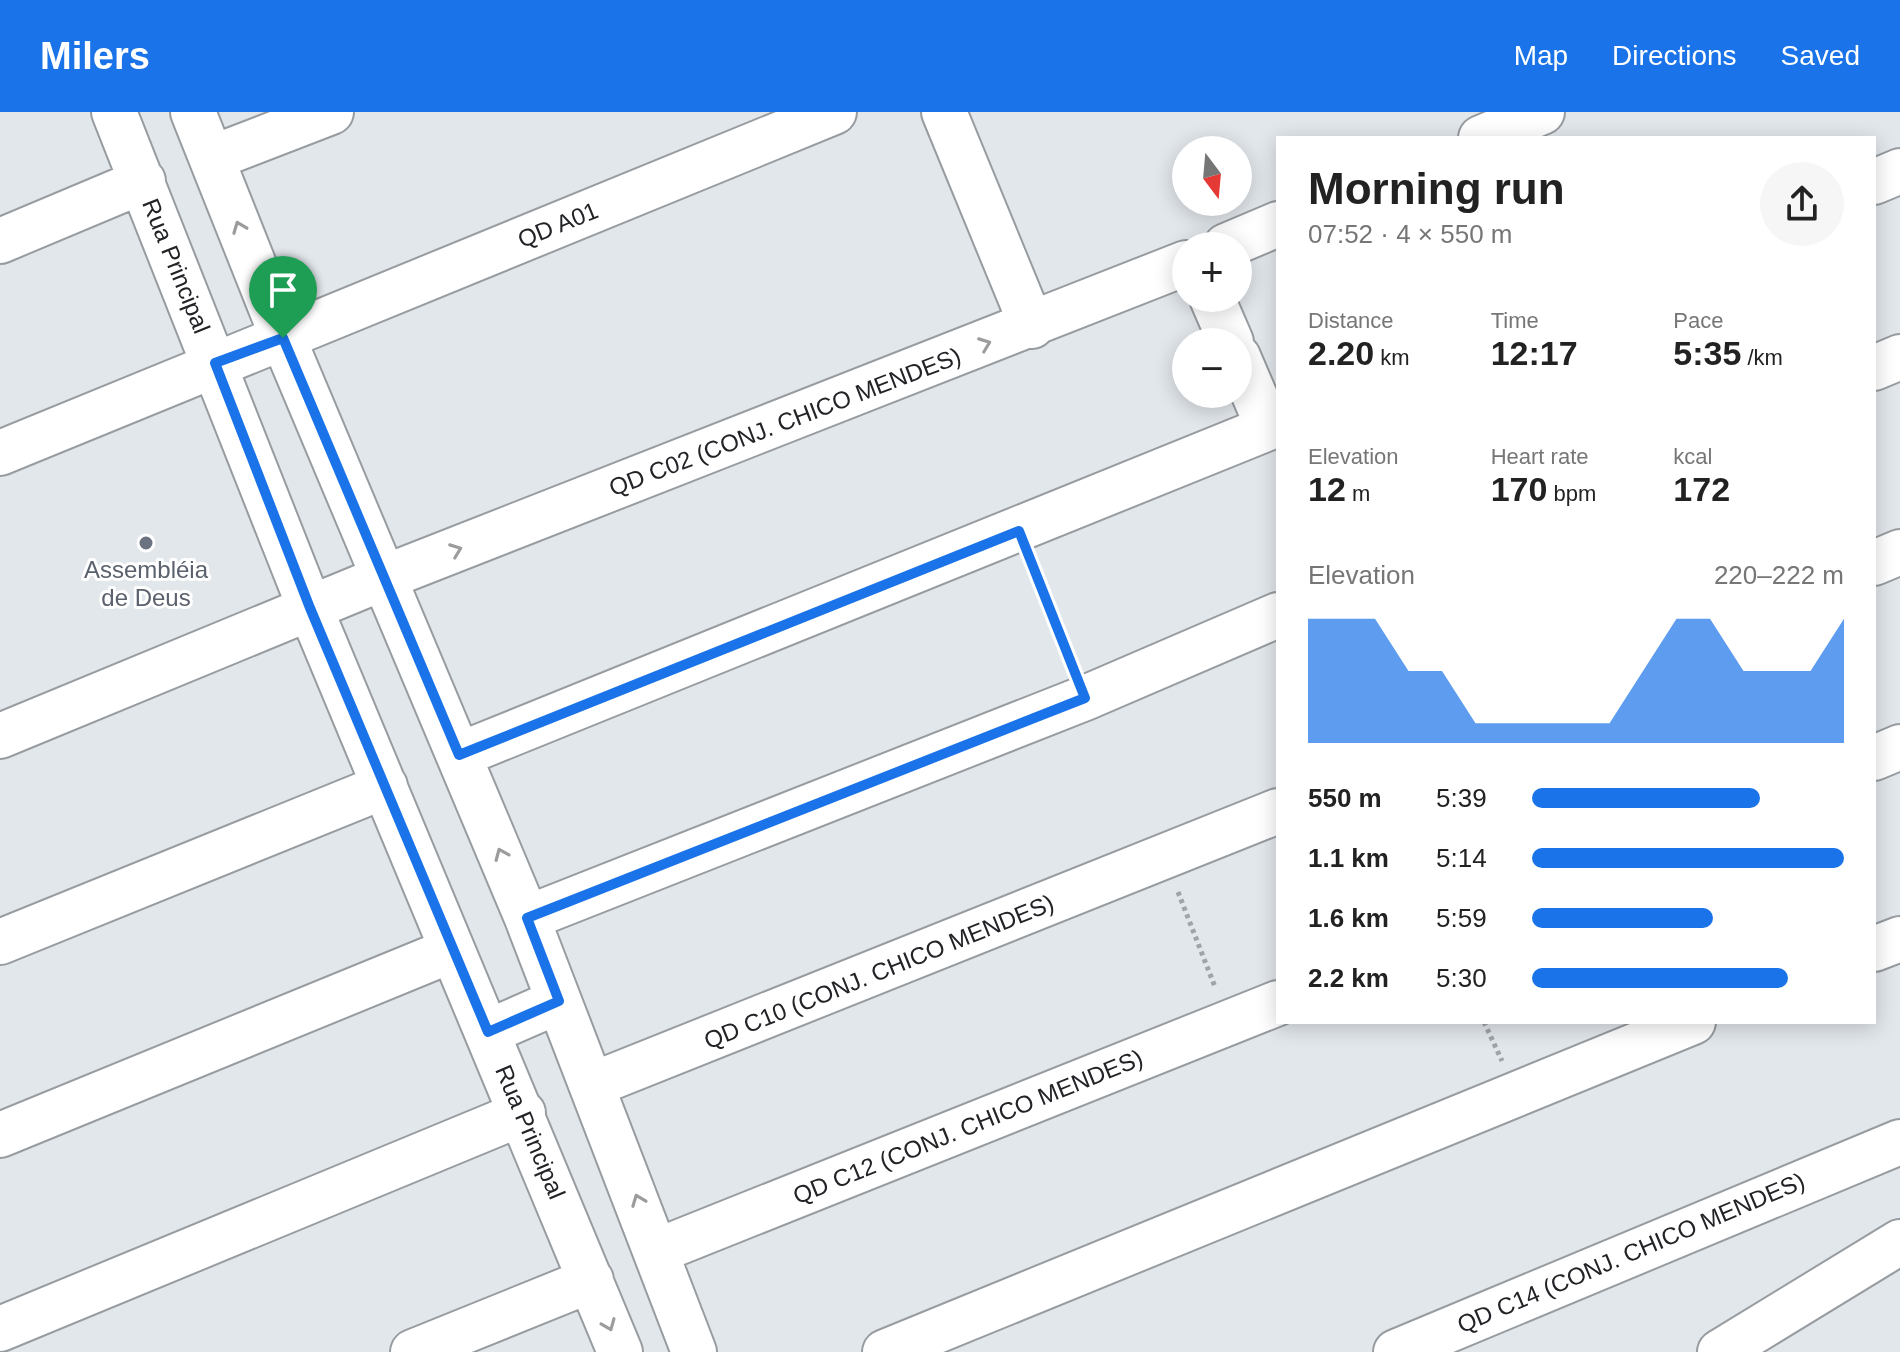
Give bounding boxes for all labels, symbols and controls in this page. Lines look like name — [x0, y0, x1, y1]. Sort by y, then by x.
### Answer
text: Milers — [40, 35, 150, 77]
text: Map — [1514, 40, 1568, 71]
text: Directions — [1612, 40, 1737, 71]
text: Saved — [1781, 40, 1860, 71]
north arrow — [1172, 136, 1252, 216]
map controls — [1172, 136, 1252, 408]
button: share — [1760, 162, 1844, 246]
text: Morning run — [1308, 164, 1565, 213]
street label: Rua Principal — [137, 195, 216, 337]
street label: QD A01 — [514, 196, 602, 253]
text: 07:52 · 4 × 550 m — [1308, 219, 1513, 249]
one-way arrow — [232, 221, 249, 235]
button: + — [1172, 232, 1252, 312]
pin — [249, 256, 317, 338]
icon: arrive — [261, 268, 305, 312]
text: Distance — [1308, 308, 1394, 333]
text: Time — [1491, 308, 1539, 333]
text: Pace — [1673, 308, 1723, 333]
button: − — [1172, 328, 1252, 408]
text: 2.20 — [1308, 334, 1374, 372]
text: 12:17 — [1491, 334, 1578, 372]
text: 5:35 — [1673, 334, 1741, 372]
one-way arrow — [977, 337, 991, 354]
street label: QD C02 (CONJ. CHICO MENDES) — [605, 342, 965, 501]
text: km — [1374, 345, 1410, 370]
text: /km — [1741, 345, 1783, 370]
text: Elevation — [1308, 444, 1399, 469]
text: Heart rate — [1491, 444, 1588, 469]
text: kcal — [1673, 444, 1712, 469]
text: 12 — [1308, 470, 1346, 508]
text: 170 — [1491, 470, 1547, 508]
text: 172 — [1673, 470, 1730, 508]
text: m — [1346, 481, 1370, 506]
text: bpm — [1547, 481, 1596, 506]
marker: Assembléia de Deus — [137, 534, 155, 552]
one-way arrow — [448, 543, 462, 560]
place label: Assembléia de Deus — [84, 556, 209, 611]
text: Elevation — [1308, 560, 1415, 590]
text: 220–222 m — [1714, 560, 1844, 590]
text: 550 m — [1308, 783, 1382, 813]
text: 5:39 — [1436, 783, 1487, 813]
text: 1.1 km — [1308, 843, 1389, 873]
text: 5:14 — [1436, 843, 1487, 873]
one-way arrow — [494, 848, 510, 862]
street label: QD C10 (CONJ. CHICO MENDES) — [700, 889, 1058, 1054]
text: 1.6 km — [1308, 903, 1389, 933]
text: 5:59 — [1436, 903, 1487, 933]
text: 2.2 km — [1308, 963, 1389, 993]
text: 5:30 — [1436, 963, 1487, 993]
street label: QD C12 (CONJ. CHICO MENDES) — [789, 1044, 1147, 1209]
street label: Rua Principal — [490, 1061, 571, 1203]
street label: QD C14 (CONJ. CHICO MENDES) — [1453, 1167, 1809, 1338]
one-way arrow — [631, 1194, 647, 1208]
one-way arrow — [599, 1317, 616, 1331]

